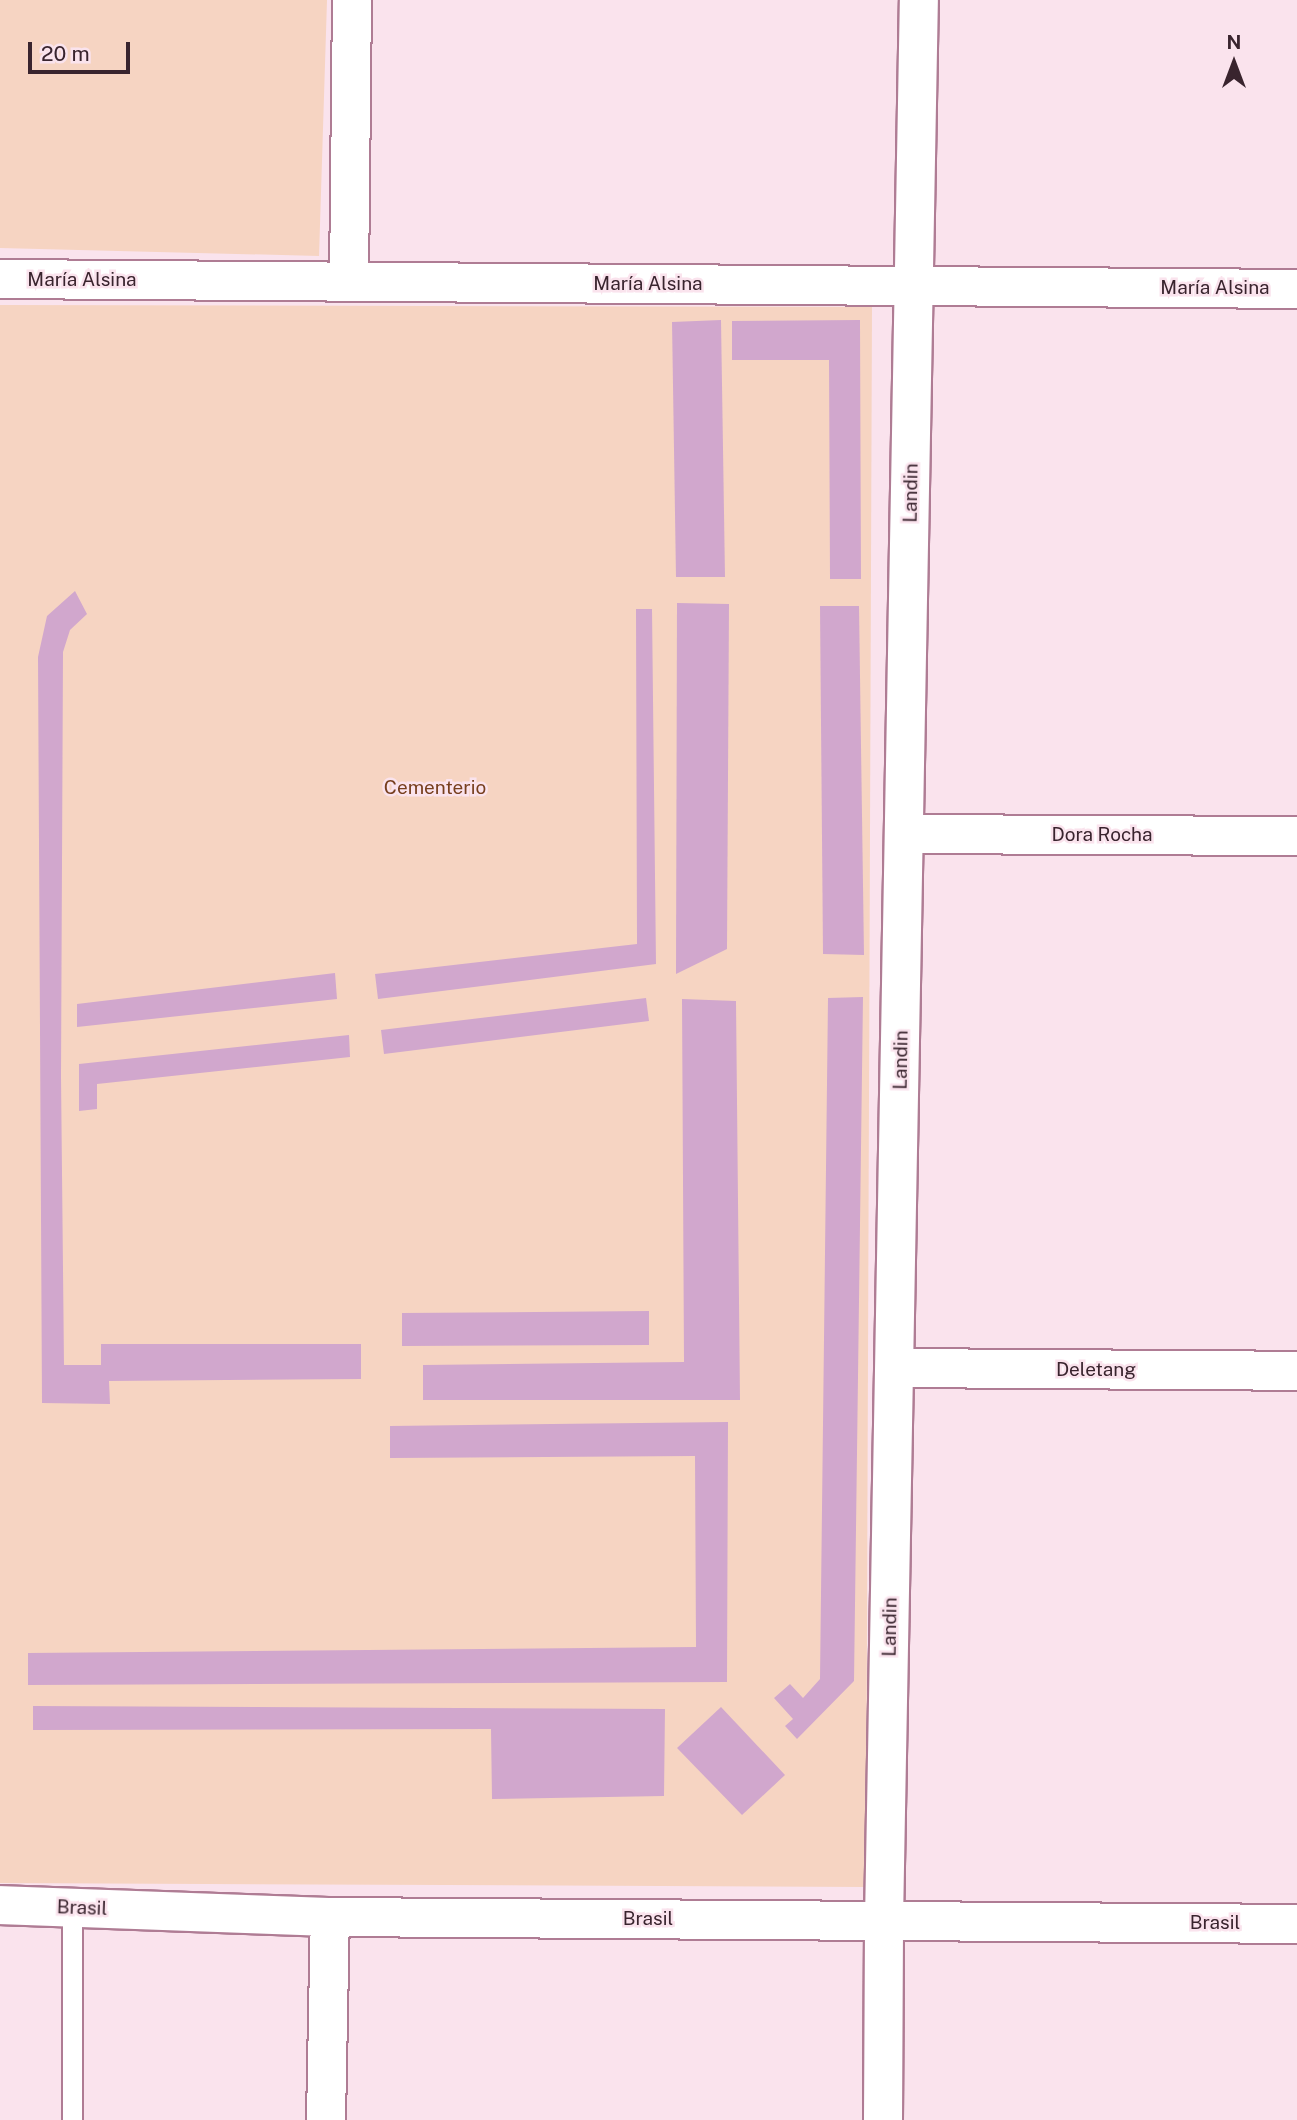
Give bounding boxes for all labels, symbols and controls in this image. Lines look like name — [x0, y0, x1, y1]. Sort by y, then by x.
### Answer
scale bar — [32, 28, 133, 72]
north arrow — [1199, 28, 1269, 98]
text: N — [1227, 31, 1241, 53]
text: 20 m — [41, 41, 90, 66]
street label: María Alsina — [27, 269, 137, 291]
street label: María Alsina — [593, 273, 703, 295]
street label: María Alsina — [1160, 277, 1270, 299]
street label: Landin — [899, 463, 923, 523]
park label: Cementerio — [384, 777, 486, 799]
street label: Dora Rocha — [1051, 824, 1153, 846]
street label: Landin — [889, 1030, 913, 1090]
street label: Deletang — [1056, 1359, 1136, 1381]
street label: Landin — [878, 1597, 902, 1657]
street label: Brasil — [56, 1896, 108, 1920]
street label: Brasil — [623, 1908, 673, 1930]
street label: Brasil — [1190, 1912, 1240, 1934]

